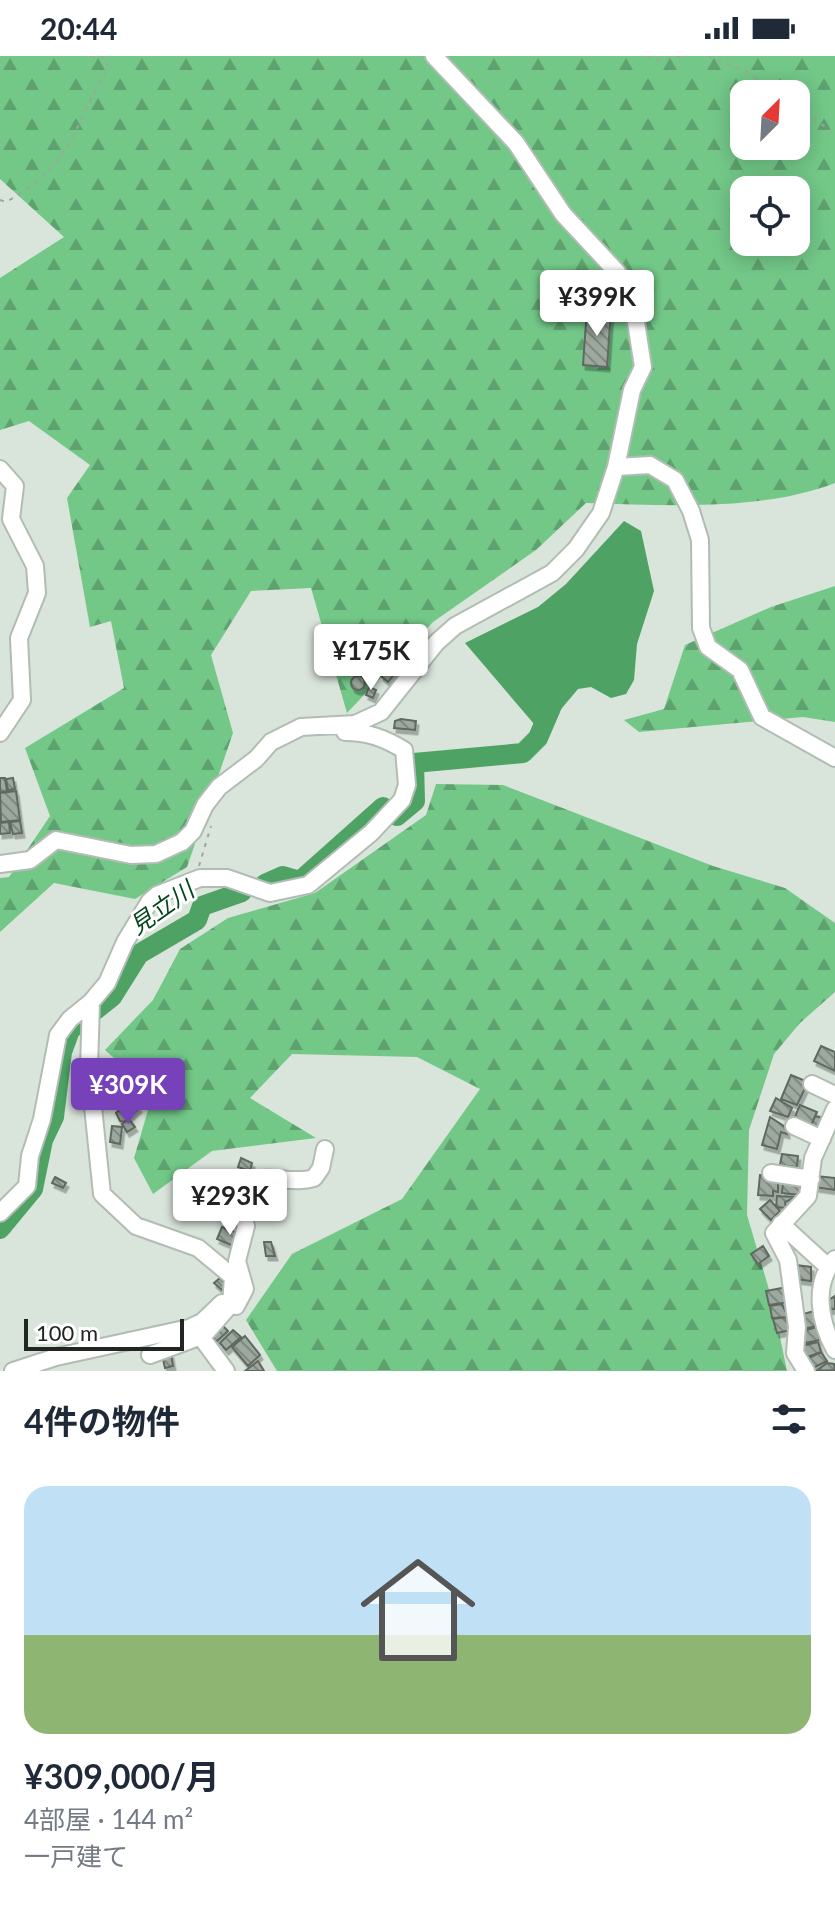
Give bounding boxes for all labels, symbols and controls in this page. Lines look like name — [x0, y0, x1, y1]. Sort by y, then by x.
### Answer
text: 20:44 — [40, 10, 117, 46]
north arrow — [730, 80, 810, 160]
map controls — [730, 80, 810, 256]
button: locate — [730, 176, 810, 256]
pin: ¥399K — [541, 270, 653, 338]
text: ¥399K — [558, 280, 636, 312]
pin: ¥175K — [315, 624, 427, 692]
text: ¥175K — [332, 634, 410, 666]
water label: 見立川 — [123, 873, 201, 940]
pin: ¥309K — [72, 1058, 184, 1126]
text: ¥309K — [89, 1068, 167, 1100]
pin: ¥293K — [174, 1169, 286, 1237]
text: ¥293K — [191, 1179, 269, 1211]
scale bar — [24, 1315, 184, 1351]
text: 100 m — [36, 1319, 98, 1346]
icon: filters — [767, 1397, 811, 1441]
text: 4件の物件 — [24, 1400, 180, 1441]
icon: home — [346, 1538, 490, 1682]
text: ¥309,000/月 — [24, 1755, 220, 1796]
text: 4部屋 · 144 m² — [24, 1803, 193, 1835]
text: 一戸建て — [24, 1840, 128, 1872]

